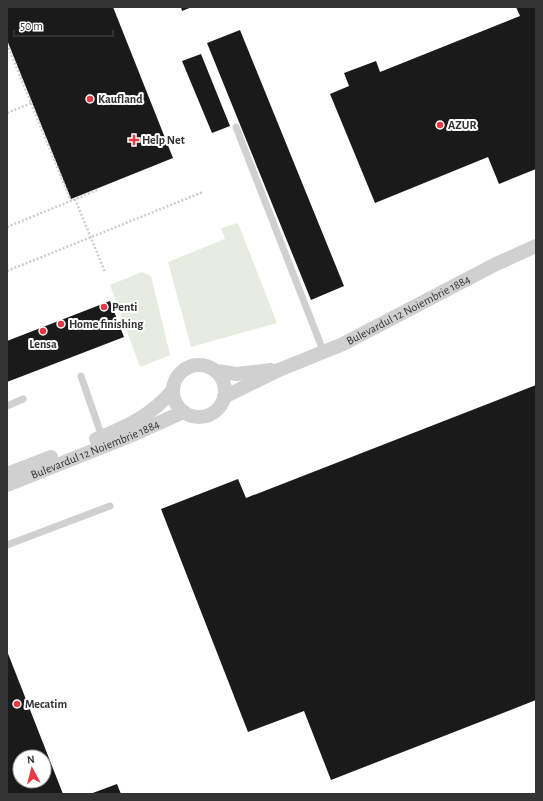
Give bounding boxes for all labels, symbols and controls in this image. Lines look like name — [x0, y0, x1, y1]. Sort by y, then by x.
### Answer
scale bar — [14, 12, 113, 38]
text: 50 m — [20, 20, 43, 32]
place label: Kaufland — [98, 93, 143, 105]
marker: Kaufland — [85, 94, 95, 104]
place label: AZUR — [448, 119, 477, 131]
marker: AZUR — [435, 120, 445, 130]
place label: Help Net — [142, 134, 185, 146]
marker: Help Net — [129, 135, 139, 145]
street label: Bulevardul 12 Noiembrie 1884 — [344, 273, 472, 347]
place label: Penti — [112, 301, 137, 313]
marker: Penti — [99, 302, 109, 312]
place label: Home finishing — [69, 318, 144, 330]
marker: Home finishing — [56, 319, 66, 329]
marker: Lensa — [38, 326, 48, 336]
place label: Lensa — [29, 338, 57, 350]
street label: Bulevardul 12 Noiembrie 1884 — [29, 417, 161, 481]
place label: Mecatim — [25, 698, 67, 710]
marker: Mecatim — [12, 699, 22, 709]
north arrow — [12, 749, 52, 789]
text: N — [26, 754, 35, 765]

